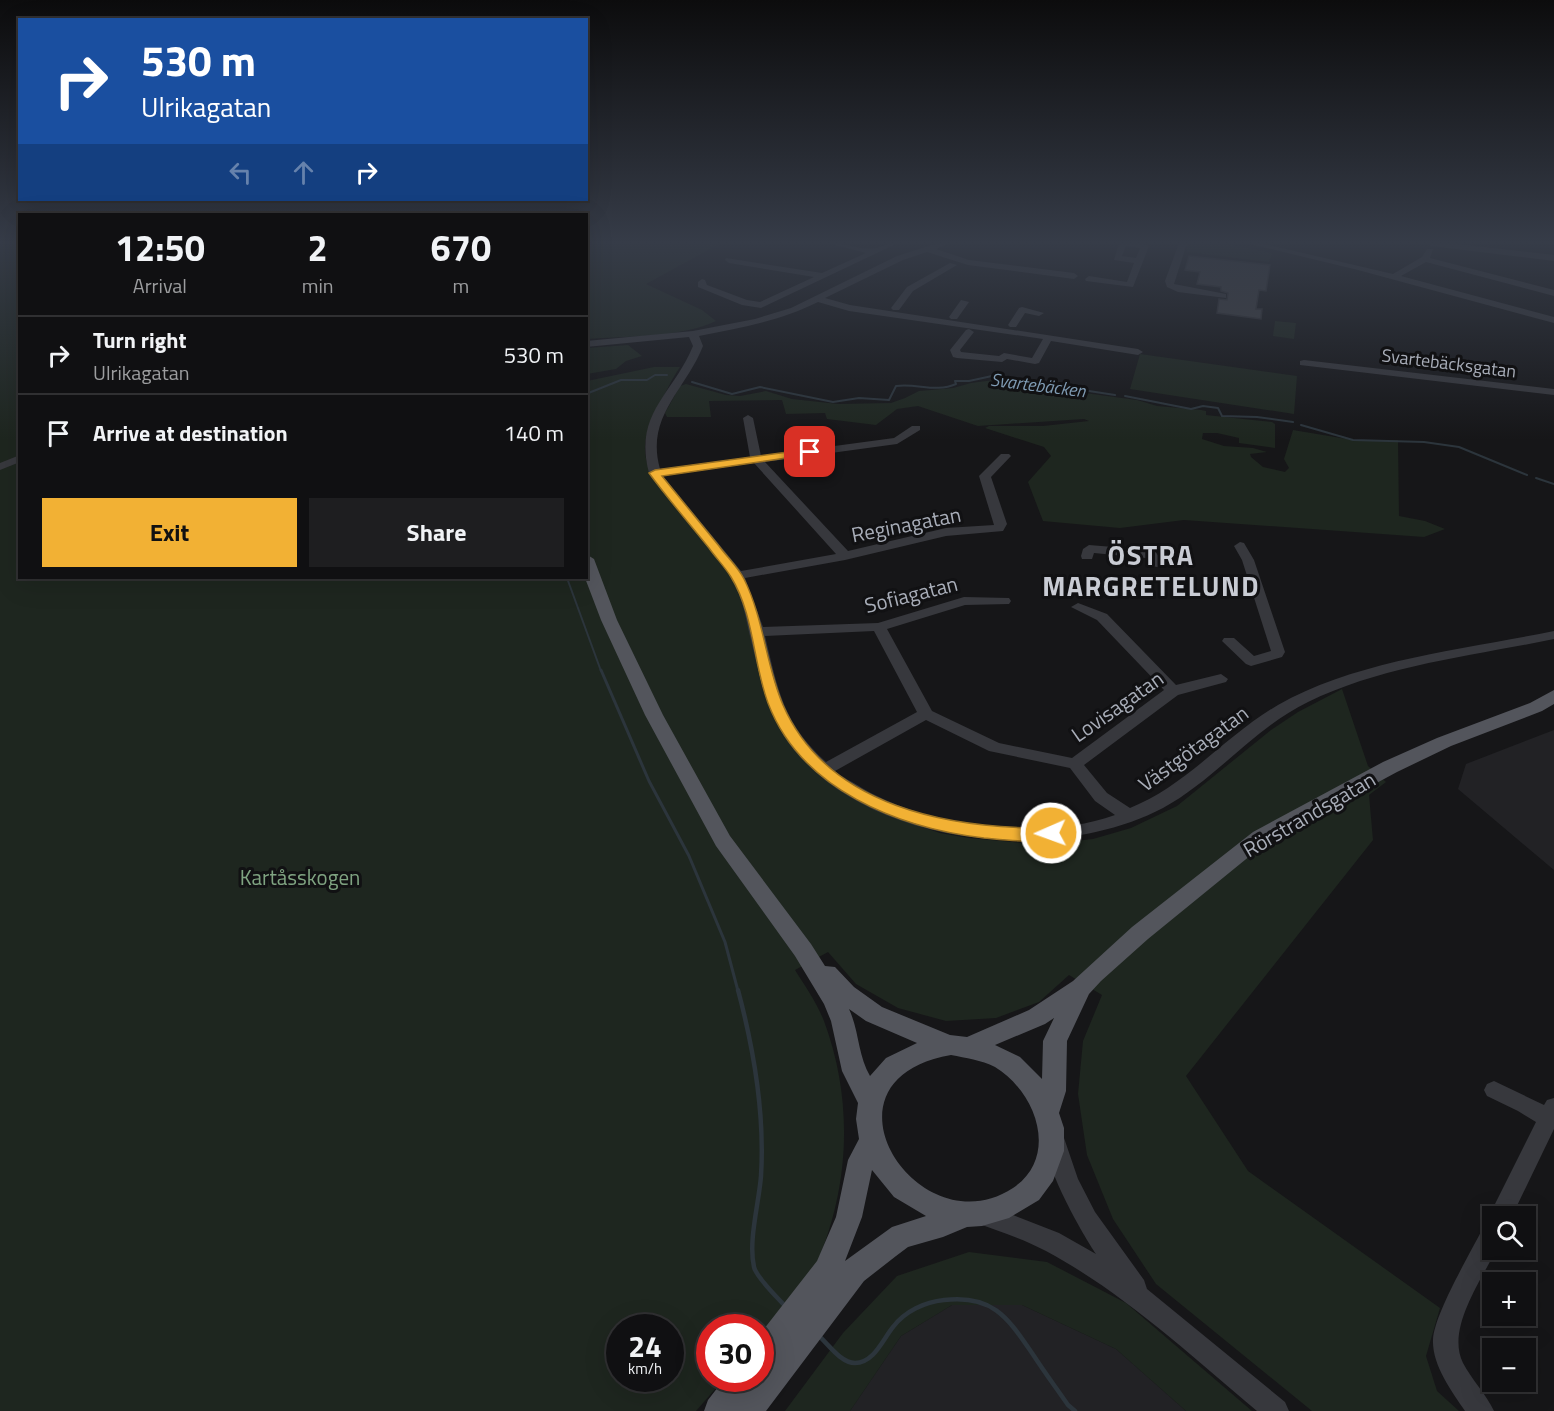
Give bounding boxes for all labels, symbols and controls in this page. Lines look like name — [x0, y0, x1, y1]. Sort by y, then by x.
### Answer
text: 530 m — [141, 28, 256, 92]
icon: right — [42, 42, 120, 120]
text: Ulrikagatan — [141, 86, 271, 127]
icon: left — [224, 156, 257, 189]
icon: ahead — [287, 156, 320, 189]
icon: right — [350, 156, 383, 189]
text: 12:50 — [115, 220, 205, 275]
text: 2 — [308, 220, 328, 275]
text: 670 — [431, 220, 491, 275]
text: Arrival — [133, 270, 187, 301]
text: min — [302, 270, 334, 301]
text: m — [452, 270, 469, 301]
text: Turn right — [93, 323, 187, 357]
text: 530 m — [504, 338, 564, 372]
icon: right — [42, 339, 75, 372]
street label: Svartebäcksgatan — [1380, 341, 1518, 385]
text: Ulrikagatan — [93, 357, 189, 388]
water label: Svartebäcken — [989, 366, 1088, 404]
text: Arrive at destination — [93, 416, 288, 450]
text: 140 m — [504, 416, 564, 450]
icon: arrive — [42, 417, 75, 450]
pin — [784, 426, 835, 477]
icon: arrive — [793, 435, 826, 468]
button: Exit — [42, 498, 297, 567]
button: Share — [309, 498, 564, 567]
street label: Reginagatan — [848, 498, 964, 550]
district label: ÖSTRA MARGRETELUND — [1042, 534, 1260, 606]
street label: Sofiagatan — [861, 567, 961, 621]
street label: Lovisagatan — [1064, 662, 1170, 750]
street label: Västgötagatan — [1131, 697, 1255, 799]
street label: Rörstrandsgatan — [1237, 763, 1381, 865]
position arrow — [1019, 801, 1083, 865]
park label: Kartåsskogen — [240, 861, 360, 893]
map controls — [1482, 1206, 1536, 1392]
button: search — [1482, 1206, 1536, 1260]
button: + — [1482, 1272, 1536, 1326]
speed limit sign: 30 — [696, 1314, 774, 1392]
text: 24 — [628, 1323, 662, 1369]
button: − — [1482, 1338, 1536, 1392]
text: km/h — [628, 1357, 662, 1380]

